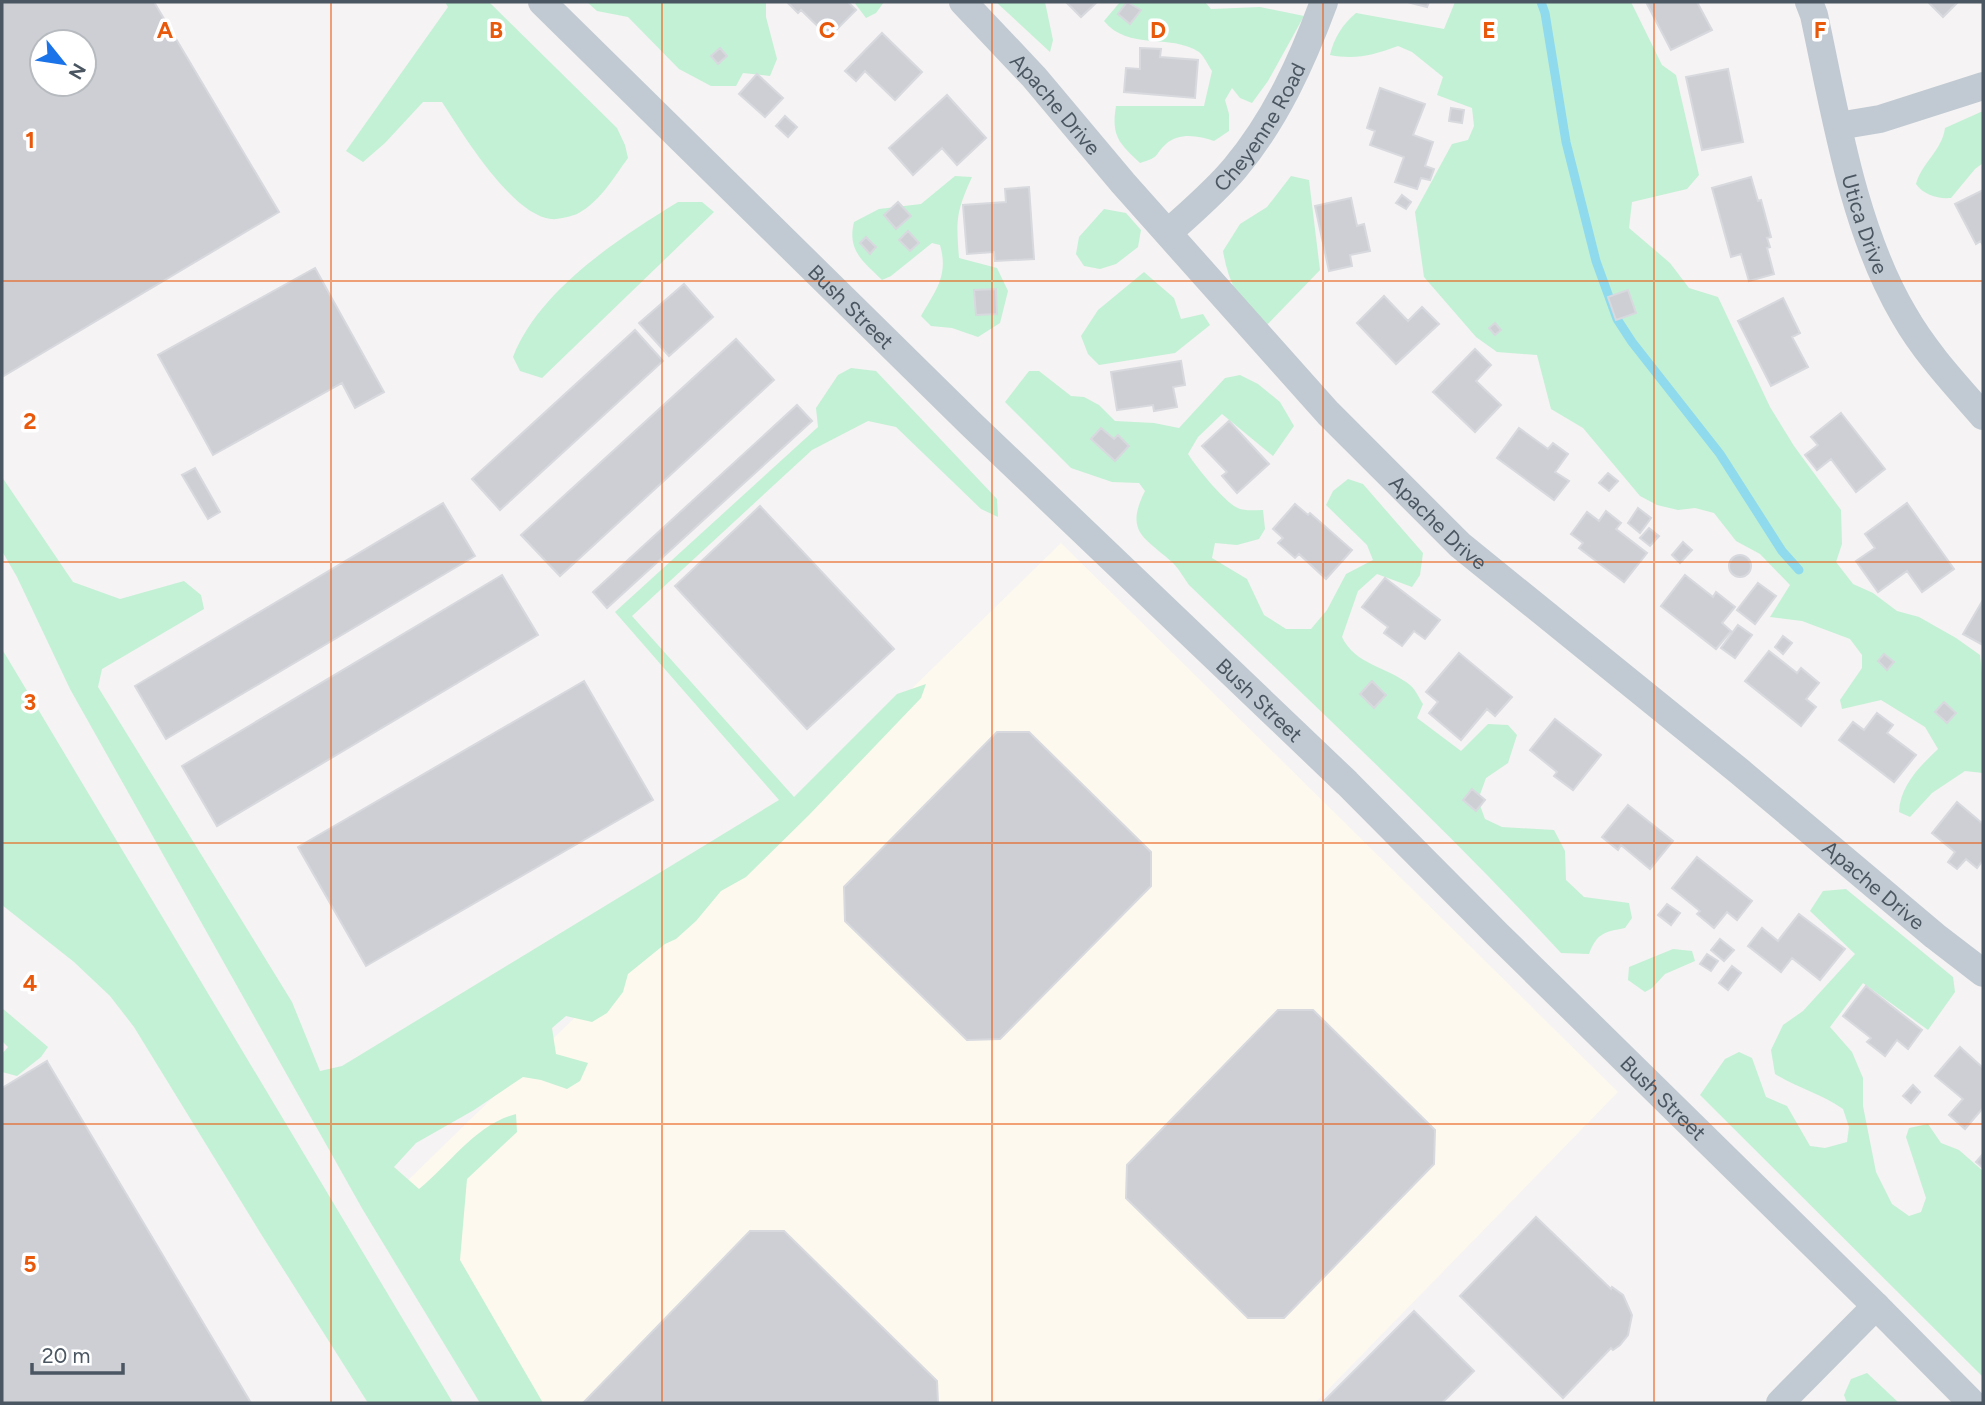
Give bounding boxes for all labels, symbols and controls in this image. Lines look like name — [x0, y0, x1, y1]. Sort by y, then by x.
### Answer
text: A — [157, 16, 174, 44]
text: B — [489, 16, 503, 44]
text: C — [819, 16, 836, 44]
text: D — [1150, 16, 1166, 44]
text: E — [1482, 16, 1496, 44]
text: F — [1814, 16, 1827, 44]
north arrow — [28, 28, 98, 98]
street label: Apache Drive — [1006, 48, 1106, 160]
text: N — [64, 59, 91, 83]
street label: Cheyenne Road — [1208, 59, 1310, 196]
text: 1 — [25, 126, 35, 154]
street label: Utica Drive — [1837, 171, 1894, 277]
street label: Bush Street — [803, 259, 899, 354]
text: 2 — [23, 407, 37, 435]
street label: Apache Drive — [1384, 469, 1492, 574]
street label: Bush Street — [1211, 653, 1308, 747]
text: 3 — [24, 688, 36, 716]
street label: Apache Drive — [1818, 835, 1930, 935]
text: 4 — [23, 969, 37, 997]
street label: Bush Street — [1616, 1050, 1712, 1145]
text: 5 — [23, 1250, 37, 1278]
scale bar — [32, 1332, 122, 1376]
text: 20 m — [42, 1343, 90, 1368]

